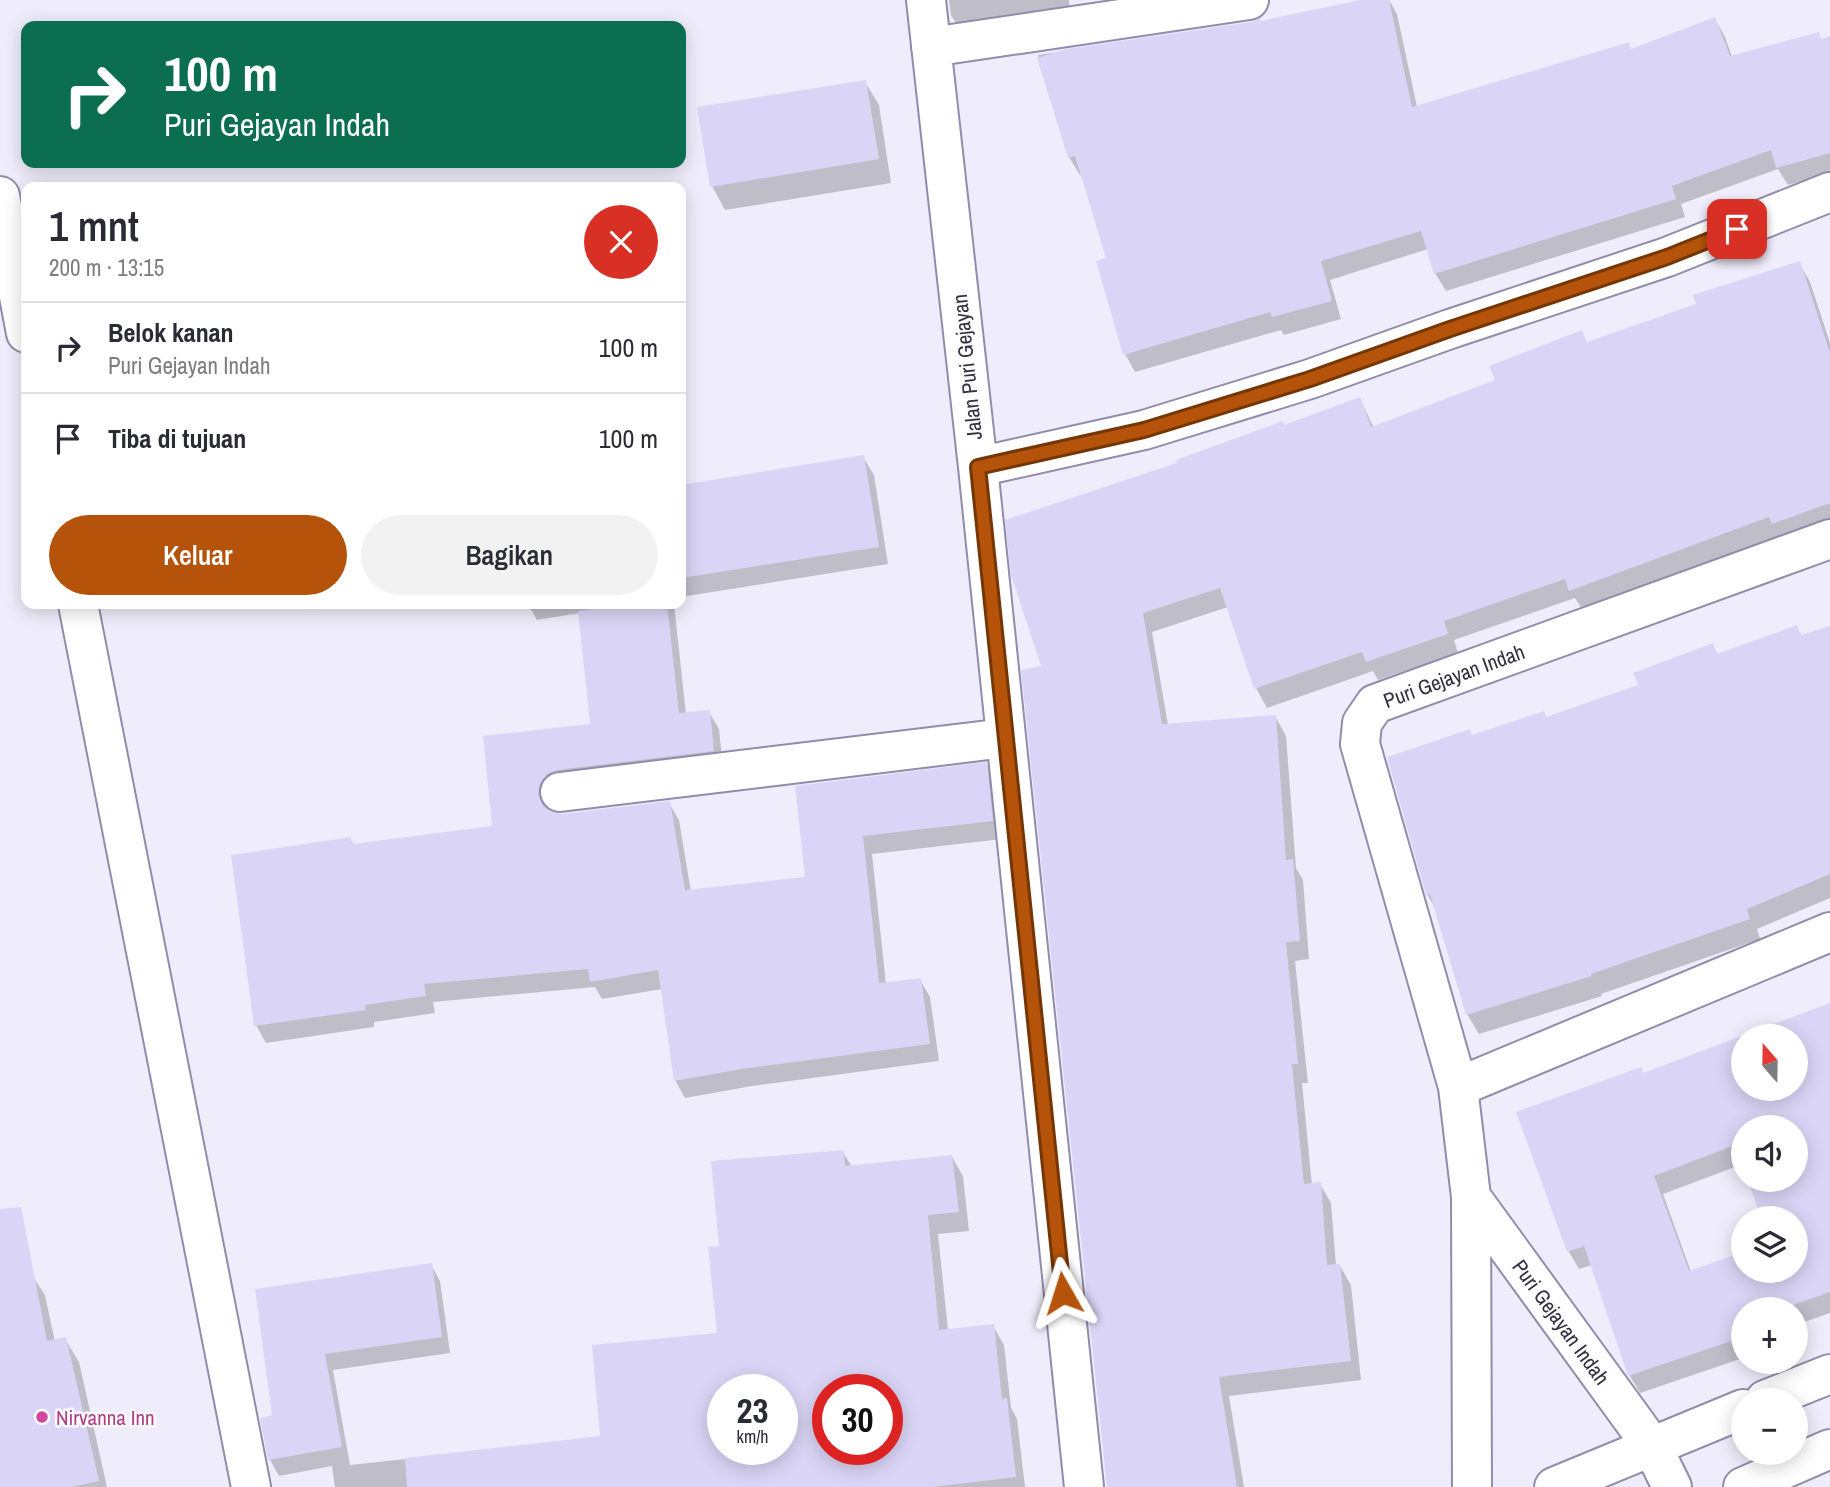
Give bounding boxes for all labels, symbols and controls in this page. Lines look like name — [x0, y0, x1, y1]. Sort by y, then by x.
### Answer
text: 100 m — [164, 40, 278, 106]
icon: right — [49, 49, 140, 140]
text: Puri Gejayan Indah — [164, 103, 390, 146]
text: 1 mnt — [49, 198, 139, 254]
pin — [1707, 199, 1767, 259]
button: close — [584, 205, 658, 279]
icon: arrive — [1718, 210, 1756, 248]
text: 200 m · 13:15 — [49, 252, 164, 283]
street label: Jalan Puri Gejayan — [945, 293, 989, 441]
text: Belok kanan — [108, 315, 234, 350]
icon: right — [49, 329, 87, 367]
text: 100 m — [599, 330, 658, 365]
text: Puri Gejayan Indah — [108, 350, 271, 381]
icon: arrive — [49, 420, 87, 458]
text: Tiba di tujuan — [108, 421, 246, 456]
text: 100 m — [599, 421, 658, 456]
button: Keluar — [49, 515, 347, 595]
button: Bagikan — [361, 515, 658, 595]
street label: Puri Gejayan Indah — [1379, 637, 1529, 715]
north arrow — [1731, 1024, 1808, 1101]
map controls — [1731, 1024, 1808, 1465]
button: sound — [1731, 1115, 1808, 1192]
button: layers — [1731, 1206, 1808, 1283]
street label: Puri Gejayan Indah — [1506, 1253, 1616, 1391]
position arrow — [1026, 1256, 1100, 1330]
button: + — [1731, 1297, 1808, 1374]
speed limit sign: 30 — [812, 1374, 903, 1465]
text: 23 — [737, 1387, 768, 1434]
button: − — [1731, 1388, 1808, 1465]
place label: Nirvanna Inn — [56, 1403, 155, 1432]
marker: Nirvanna Inn — [34, 1409, 50, 1425]
text: km/h — [737, 1424, 769, 1449]

